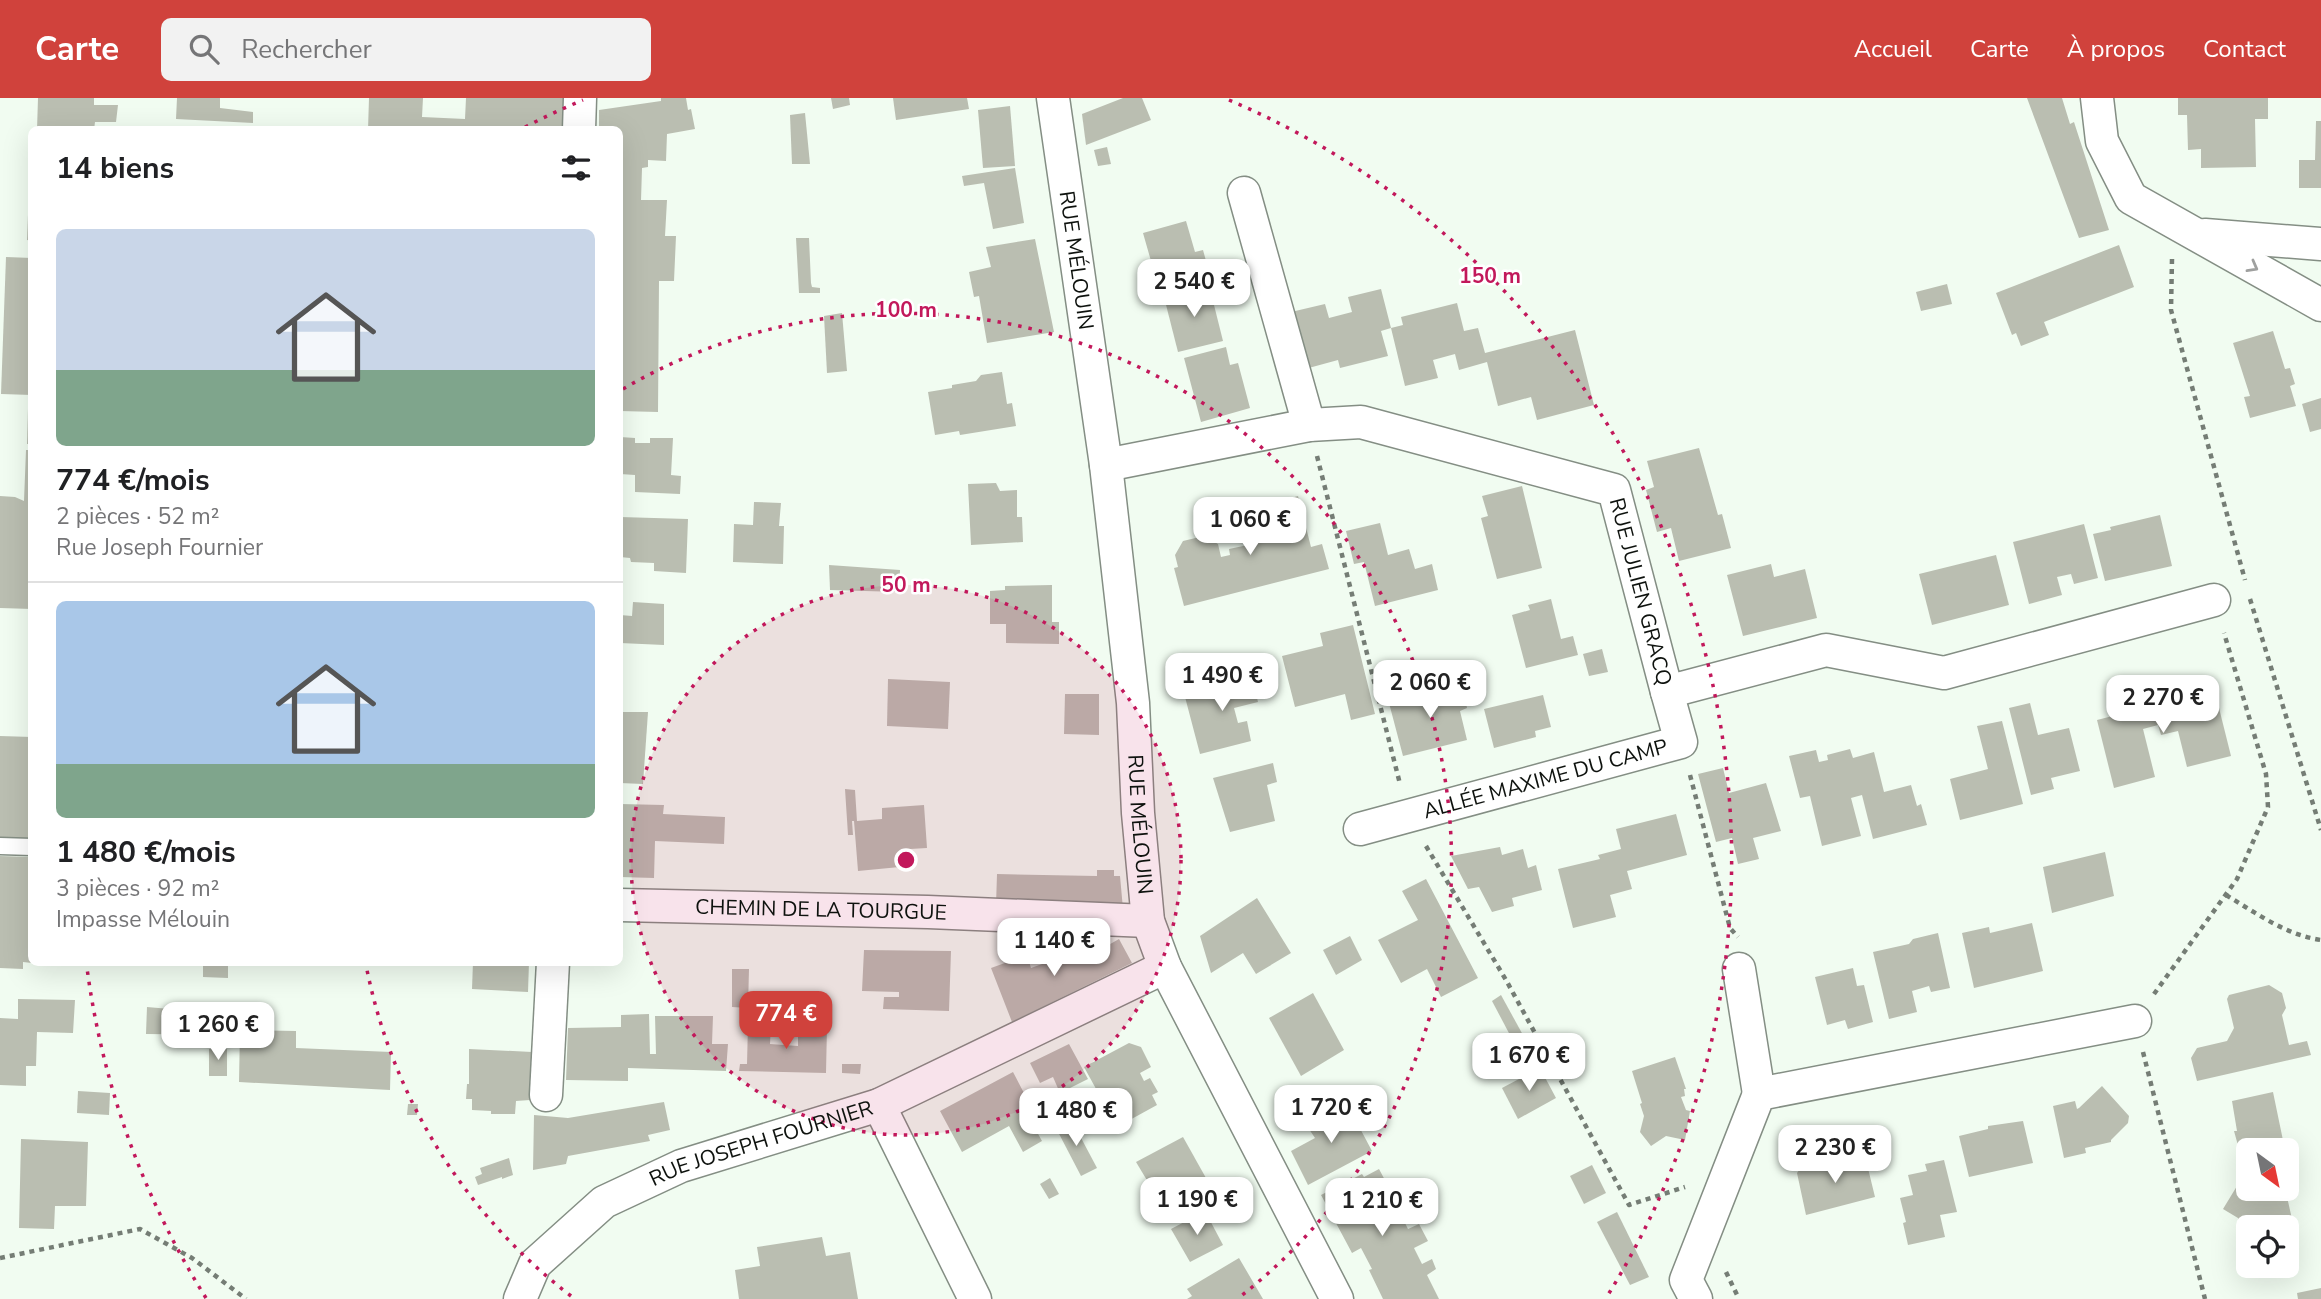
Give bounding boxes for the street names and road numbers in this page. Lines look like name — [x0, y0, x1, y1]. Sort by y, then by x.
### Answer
street label: RUE MÉLOUIN — [1053, 189, 1100, 332]
street label: RUE JULIEN GRACQ — [1603, 495, 1679, 689]
street label: ALLÉE MAXIME DU CAMP — [1420, 732, 1671, 825]
street label: RUE MÉLOUIN — [1121, 754, 1159, 896]
street label: CHEMIN DE LA TOURGUE — [695, 893, 947, 927]
street label: RUE JOSEPH FOURNIER — [645, 1094, 876, 1193]

